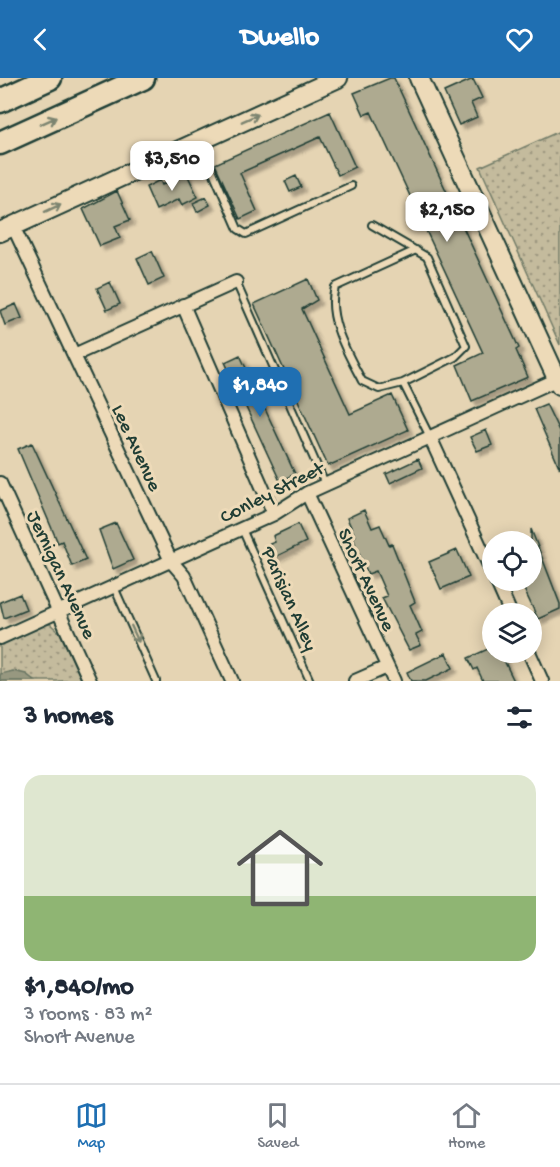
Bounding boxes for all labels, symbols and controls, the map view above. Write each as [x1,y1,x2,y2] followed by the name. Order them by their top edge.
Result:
[24,23,57,56] icon: back
[241,23,319,55] text: Dwello
[503,23,536,56] icon: heart
[240,112,258,123] one-way arrow
[38,115,56,127] one-way arrow
[123,141,221,192] pin: $3,510
[144,149,200,172] text: $3,510
[398,192,496,243] pin: $2,150
[419,200,475,223] text: $2,150
[44,201,62,213] one-way arrow
[211,367,309,418] pin: $1,840
[232,375,288,398] text: $1,840
[105,402,165,496] street label: Lee Avenue
[217,457,330,530] street label: Conley Street
[20,508,100,644] street label: Jernigan Avenue
[331,526,399,636] street label: Short Avenue
[482,531,542,663] map controls
[482,531,542,591] button: locate
[254,543,321,655] street label: Parisian Alley
[482,603,542,663] button: layers
[130,624,141,643] one-way arrow
[503,701,536,734] icon: filters
[24,702,113,733] text: 3 homes
[226,814,334,922] icon: home
[24,973,134,1004] text: $1,840/mo
[24,1004,152,1027] text: 3 rooms · 83 m²
[24,1027,135,1050] text: Short Avenue
[75,1099,108,1154] tab: Map
[257,1099,298,1154] tab: Saved
[448,1099,485,1154] tab: Home

